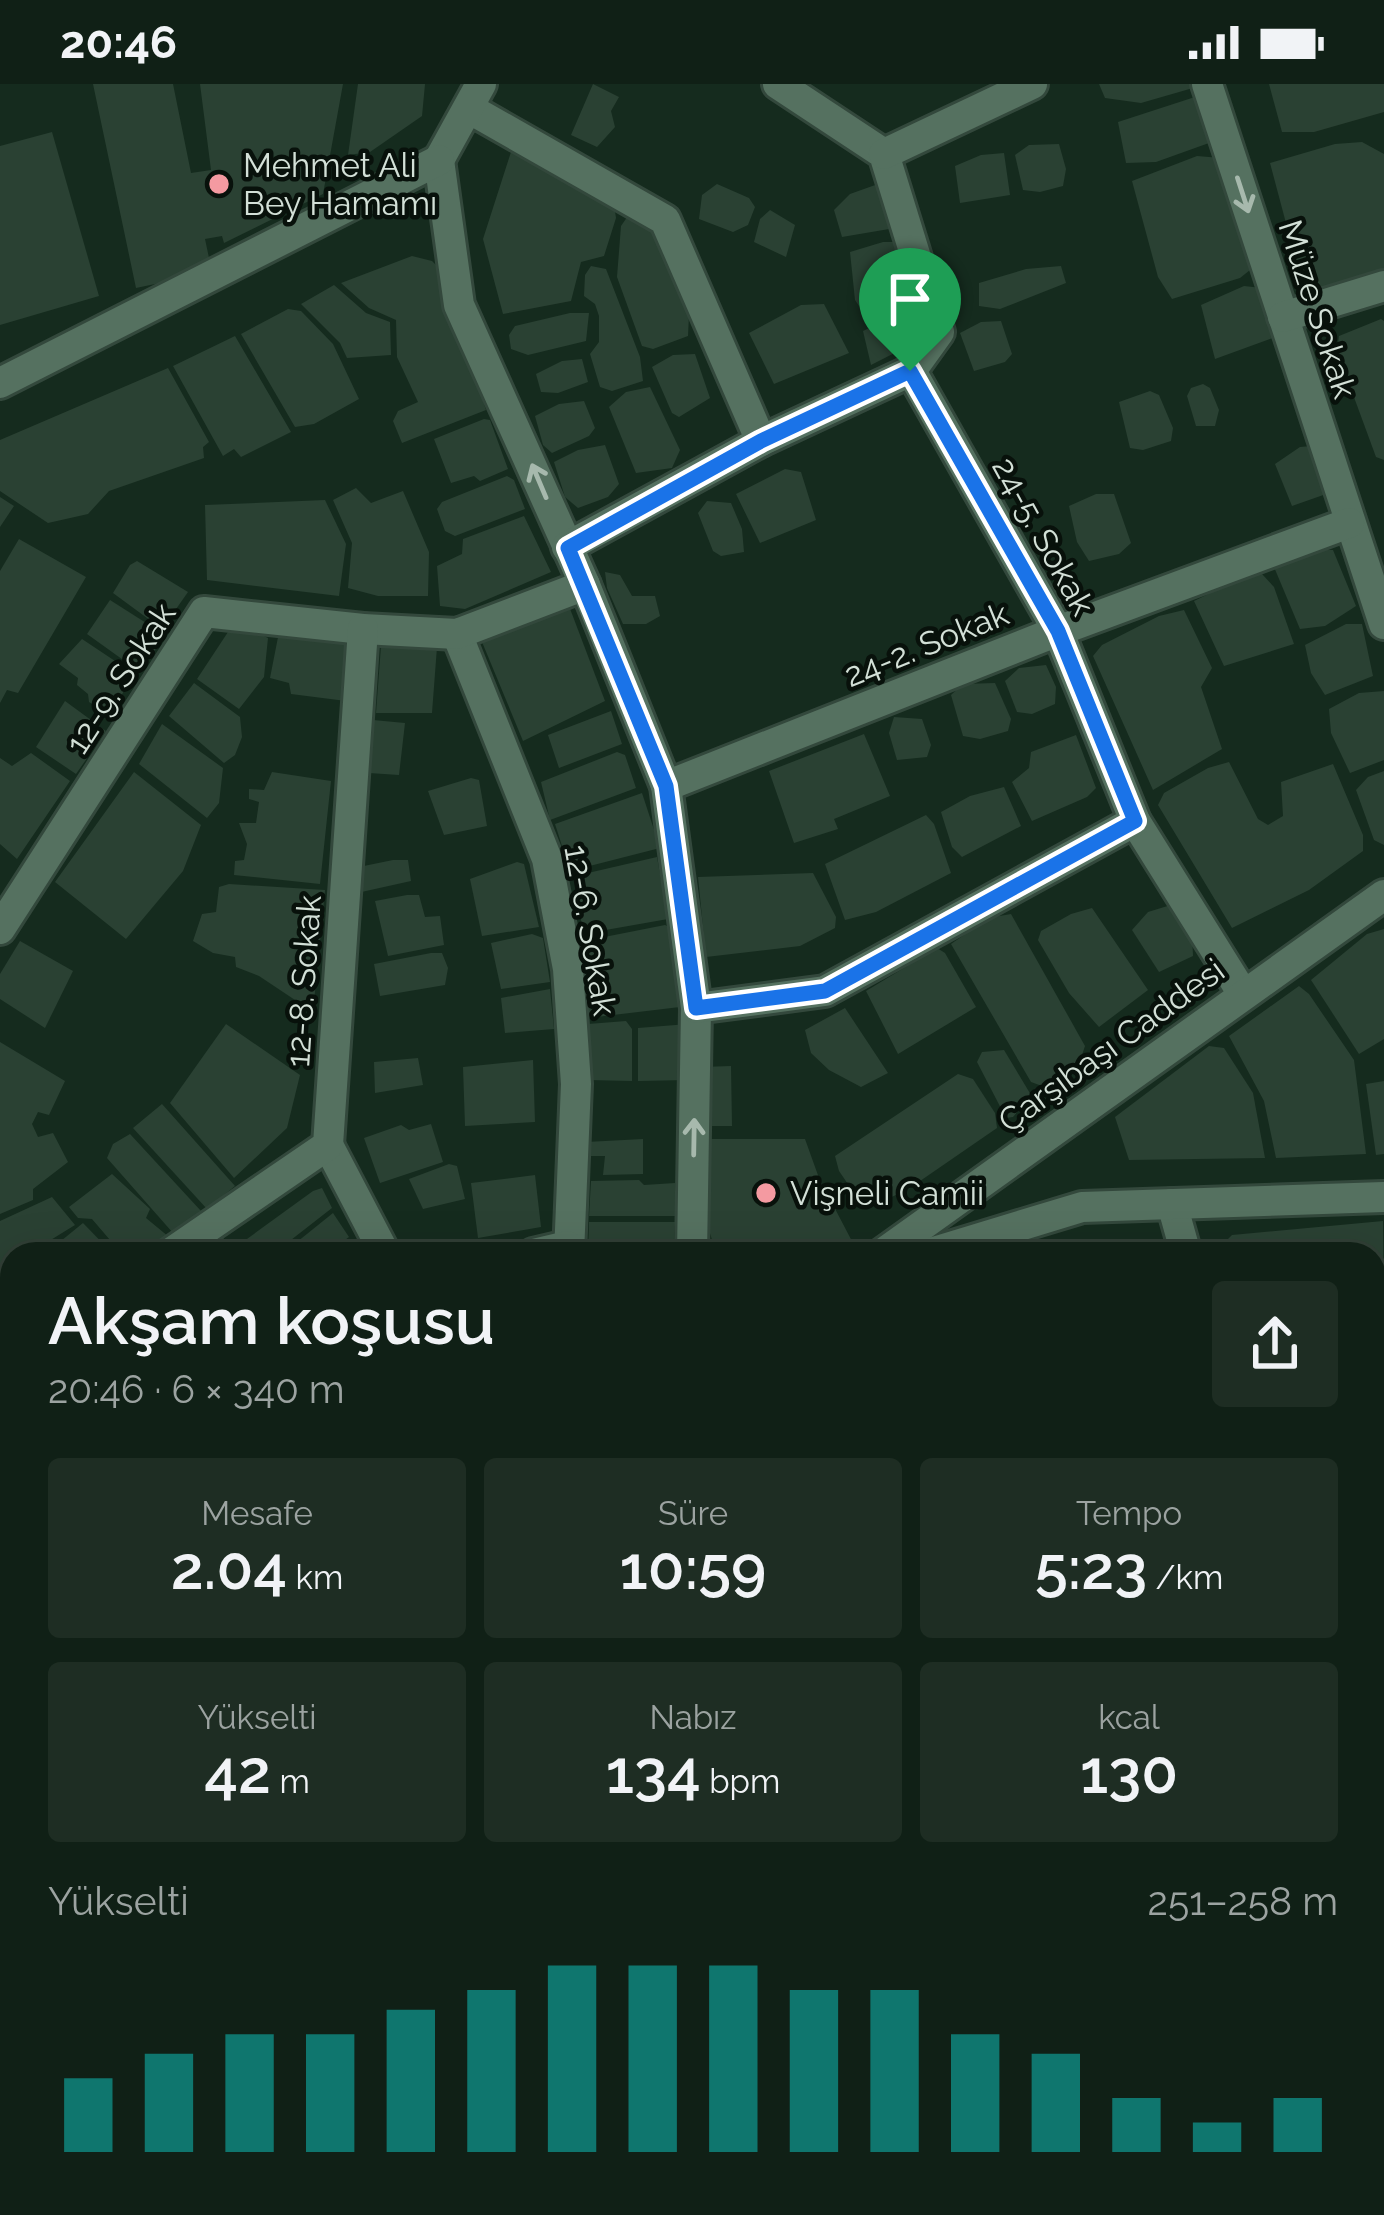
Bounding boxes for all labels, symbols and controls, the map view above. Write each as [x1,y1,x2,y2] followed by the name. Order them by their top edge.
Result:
[60,16,177,69] text: 20:46
[243,146,437,223] place label: Mehmet Ali Bey Hamamı
[206,171,232,197] marker: Mehmet Ali Bey Hamamı
[1233,175,1255,213] one-way arrow
[1270,215,1365,404] street label: Müze Sokak
[859,248,961,371] pin
[877,266,943,332] icon: arrive
[984,451,1103,622] street label: 24-5. Sokak
[526,463,548,499] one-way arrow
[839,594,1014,695] street label: 24-2. Sokak
[57,595,184,761] street label: 12-9. Sokak
[556,842,625,1019] street label: 12-6. Sokak
[278,893,329,1068] street label: 12-8. Sokak
[991,950,1232,1140] street label: Çarşıbaşı Caddesi
[683,1118,705,1157] one-way arrow
[790,1174,984,1213] place label: Vişneli Camii
[753,1180,779,1206] marker: Vişneli Camii
[1212,1281,1338,1407] button: share
[48,1282,495,1359] text: Akşam koşusu
[48,1366,345,1412] text: 20:46 · 6 × 340 m
[201,1494,313,1533] text: Mesafe
[658,1494,728,1533] text: Süre
[1076,1494,1182,1533] text: Tempo
[171,1533,287,1603] text: 2.04
[620,1533,766,1603] text: 10:59
[1035,1533,1147,1603] text: 5:23
[287,1558,343,1597] text: km
[1147,1558,1223,1597] text: /km
[197,1698,317,1737] text: Yükselti
[649,1698,737,1737] text: Nabız
[1098,1698,1160,1737] text: kcal
[204,1737,271,1807] text: 42
[606,1737,701,1807] text: 134
[1080,1737,1178,1807] text: 130
[271,1762,310,1801] text: m
[701,1762,780,1801] text: bpm
[48,1878,189,1924] text: Yükselti
[1148,1878,1338,1924] text: 251–258 m

